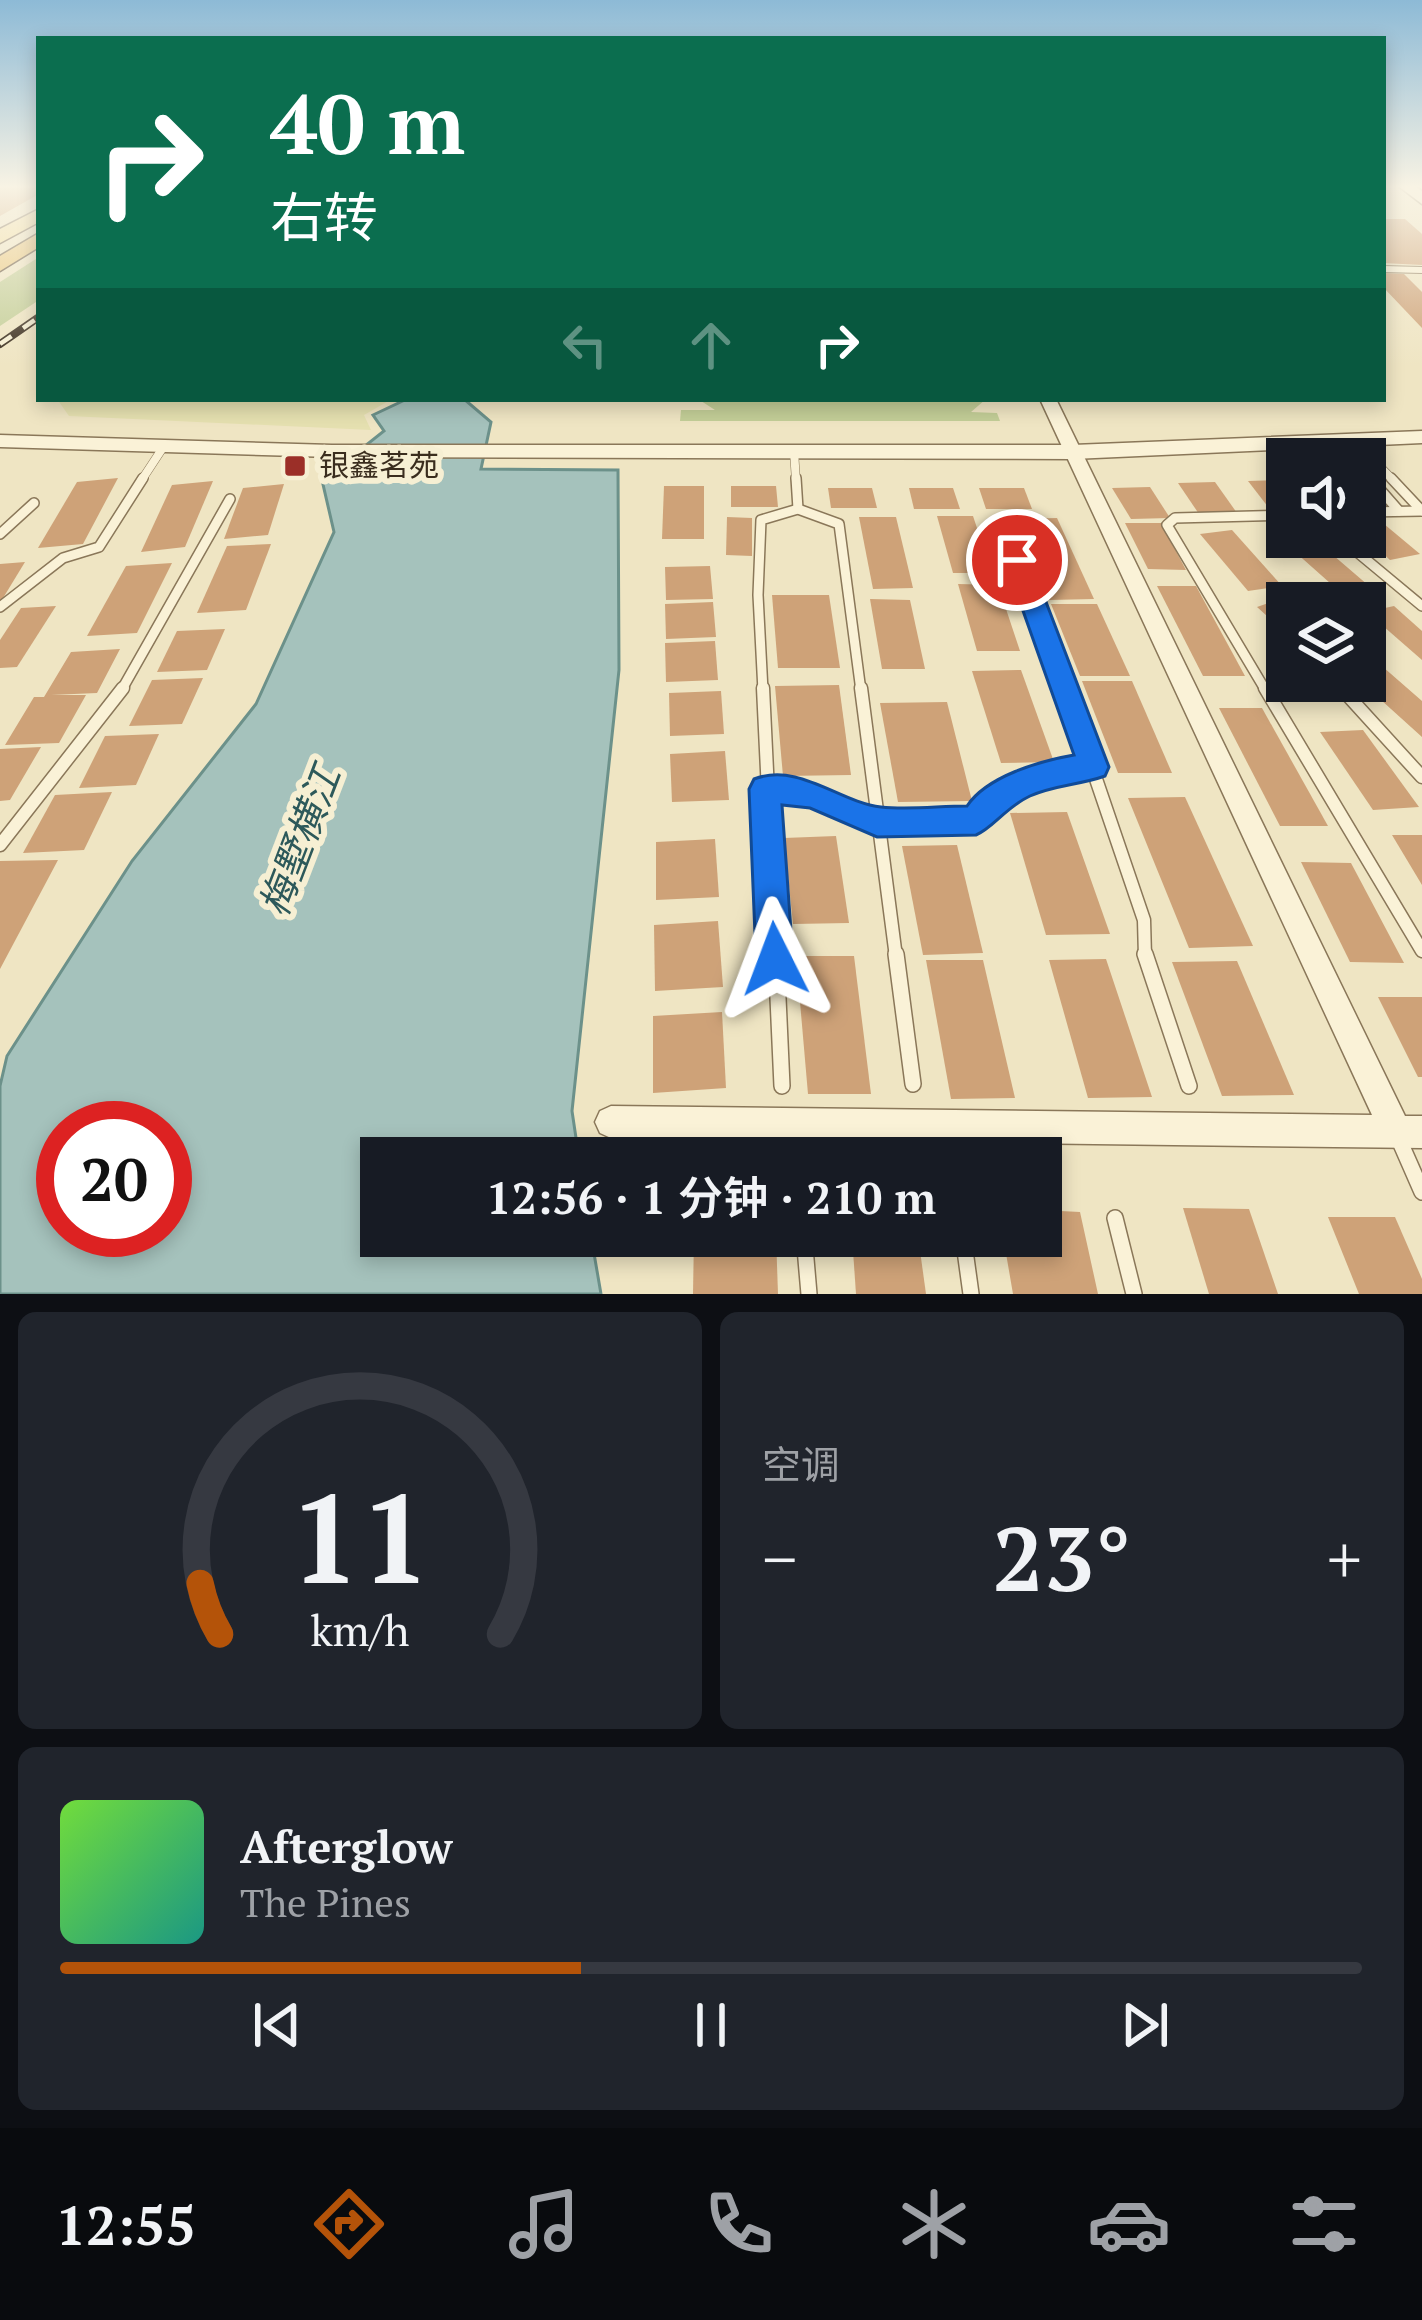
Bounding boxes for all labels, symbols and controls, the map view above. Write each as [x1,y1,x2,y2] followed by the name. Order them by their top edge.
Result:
[270,67,465,178] text: 40 m
[72,84,228,240] icon: right
[270,181,378,252] text: 右转
[552,312,618,378] icon: left
[678,312,744,378] icon: ahead
[804,312,870,378] icon: right
[1266,438,1386,702] map controls
[1266,438,1386,558] button: sound
[319,445,439,485] place label: 银鑫茗苑
[282,453,308,479] marker: 银鑫茗苑
[966,509,1068,611] pin
[984,527,1050,593] icon: arrive
[1266,582,1386,702] button: layers
[247,755,353,923] water label: 梅墅横江
[712,896,838,1022] position arrow
[36,1101,192,1257] speed limit sign: 20
[486,1167,936,1227] text: 12:56 · 1 分钟 · 210 m
[762,1438,840,1490] text: 空调
[289,1453,431,1619] text: 11
[993,1497,1131,1617] text: 23°
[762,1514,797,1602] text: −
[1327,1514,1362,1602] text: +
[310,1600,410,1657] text: km/h
[240,1816,453,1876] text: Afterglow
[240,1876,411,1928] text: The Pines
[244,1992,310,2058] icon: previous
[678,1992,744,2058] icon: pause
[1112,1992,1178,2058] icon: next
[307,2182,391,2266] icon: directions
[502,2182,586,2266] icon: music
[697,2182,781,2266] icon: phone
[892,2182,976,2266] icon: climate
[1087,2182,1171,2266] icon: car
[1282,2182,1366,2266] icon: filters
[56,2189,196,2260] text: 12:55

